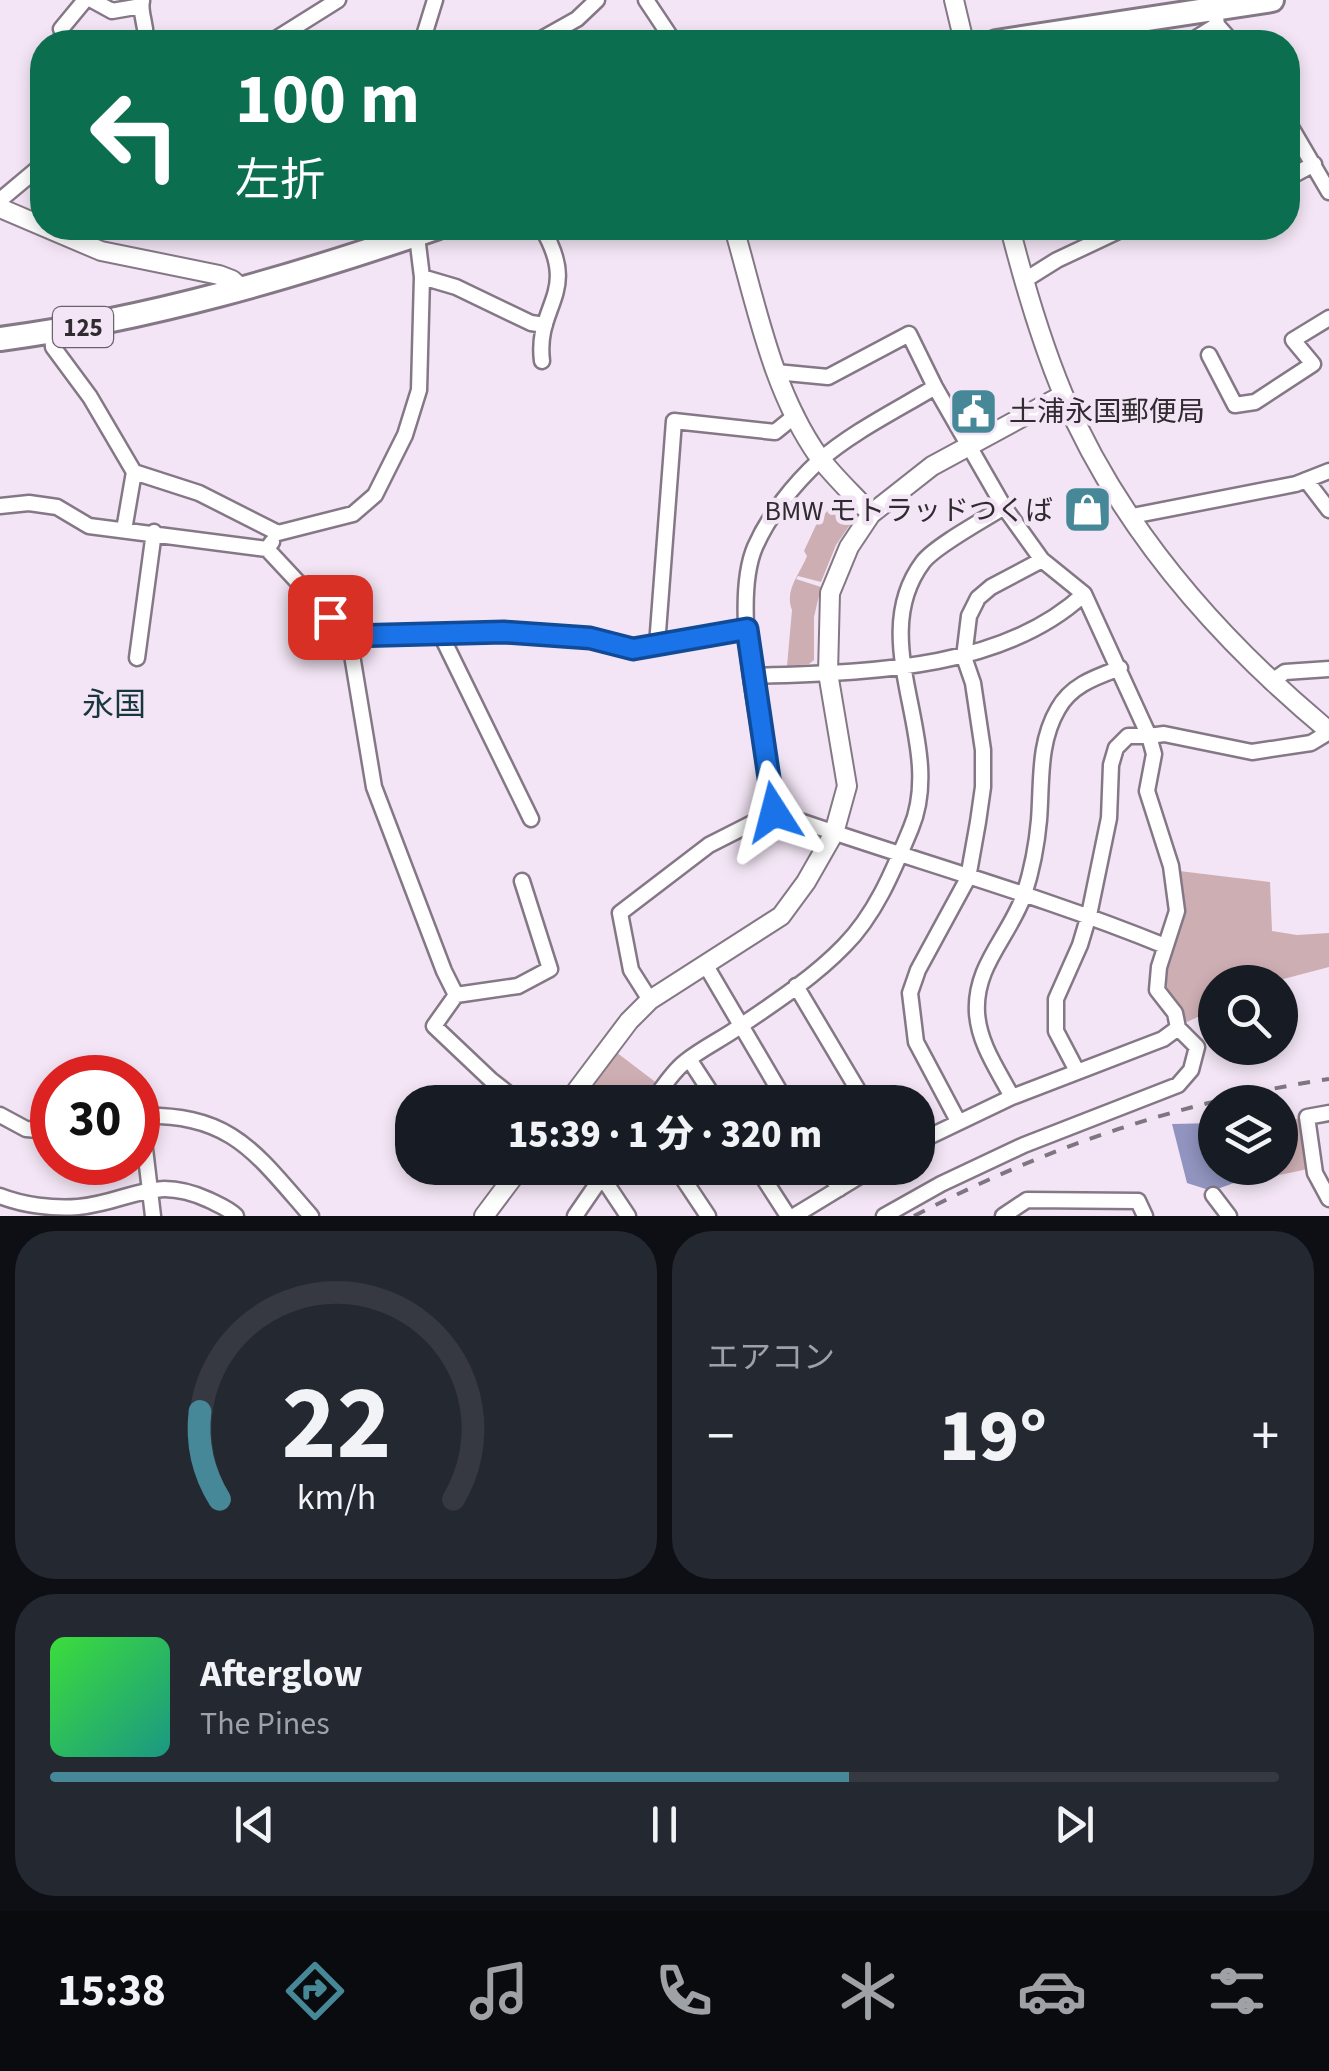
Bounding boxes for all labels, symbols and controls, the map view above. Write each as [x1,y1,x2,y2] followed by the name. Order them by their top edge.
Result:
[235,50,420,150] text: 100 m
[70,70,200,200] icon: left
[235,149,325,213] text: 左折
[53,307,113,347] road number: 125
[948,385,1000,437] public building icon: 土浦永国郵便局
[1009,392,1205,432] place label: 土浦永国郵便局
[1062,484,1114,536] shop icon: BMW モトラッドつくば
[765,491,1053,531] place label: BMW モトラッドつくば
[288,575,373,660] pin
[303,590,358,645] icon: arrive
[82,682,146,728] district label: 永国
[722,760,826,864] position arrow
[1198,965,1298,1185] map controls
[1198,965,1298,1065] button: search
[30,1055,160,1185] speed limit sign: 30
[1198,1085,1298,1185] button: layers
[508,1108,822,1162] text: 15:39 · 1 分 · 320 m
[707,1335,835,1381] text: エアコン
[281,1351,391,1499] text: 22
[939,1383,1047,1490] text: 19°
[707,1398,734,1476] text: −
[1252,1398,1279,1476] text: +
[296,1472,376,1523] text: km/h
[200,1647,363,1701] text: Afterglow
[200,1701,330,1747] text: The Pines
[227,1797,282,1852] icon: previous
[637,1797,692,1852] icon: pause
[1047,1797,1102,1852] icon: next
[280,1956,350,2026] icon: directions
[464,1956,534,2026] icon: music
[649,1956,719,2026] icon: phone
[833,1956,903,2026] icon: climate
[1017,1956,1087,2026] icon: car
[1202,1956,1272,2026] icon: filters
[57,1959,166,2023] text: 15:38

